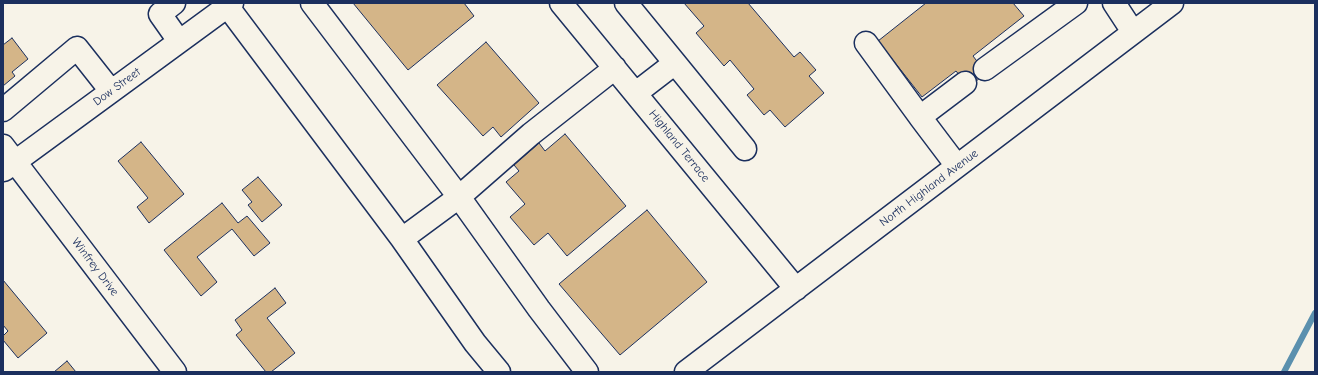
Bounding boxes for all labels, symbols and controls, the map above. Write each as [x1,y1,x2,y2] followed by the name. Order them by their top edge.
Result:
[91,65,143,109] street label: Dow Street
[646,107,712,185] street label: Highland Terrace
[877,146,981,230] street label: North Highland Avenue
[69,235,121,299] street label: Winfrey Drive

